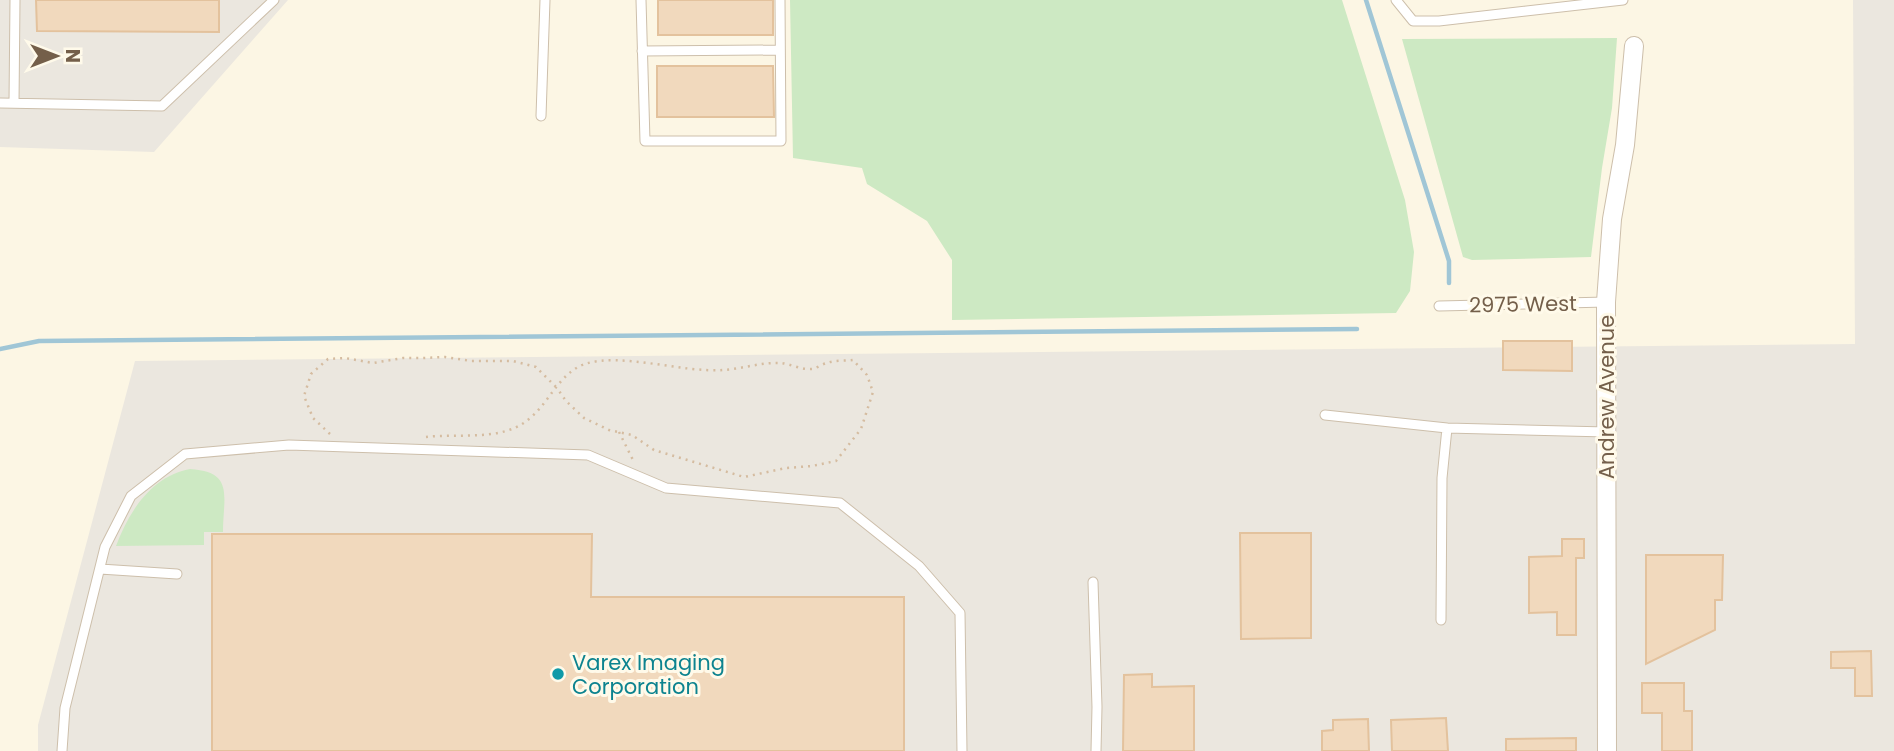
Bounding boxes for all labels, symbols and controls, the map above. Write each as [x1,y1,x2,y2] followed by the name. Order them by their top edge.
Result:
[21,21,91,91] north arrow
[59,49,86,63] text: N
[1469,289,1577,319] street label: 2975 West
[1592,315,1621,479] street label: Andrew Avenue
[572,648,725,701] place label: Varex Imaging Corporation
[550,666,566,682] marker: Varex Imaging Corporation

